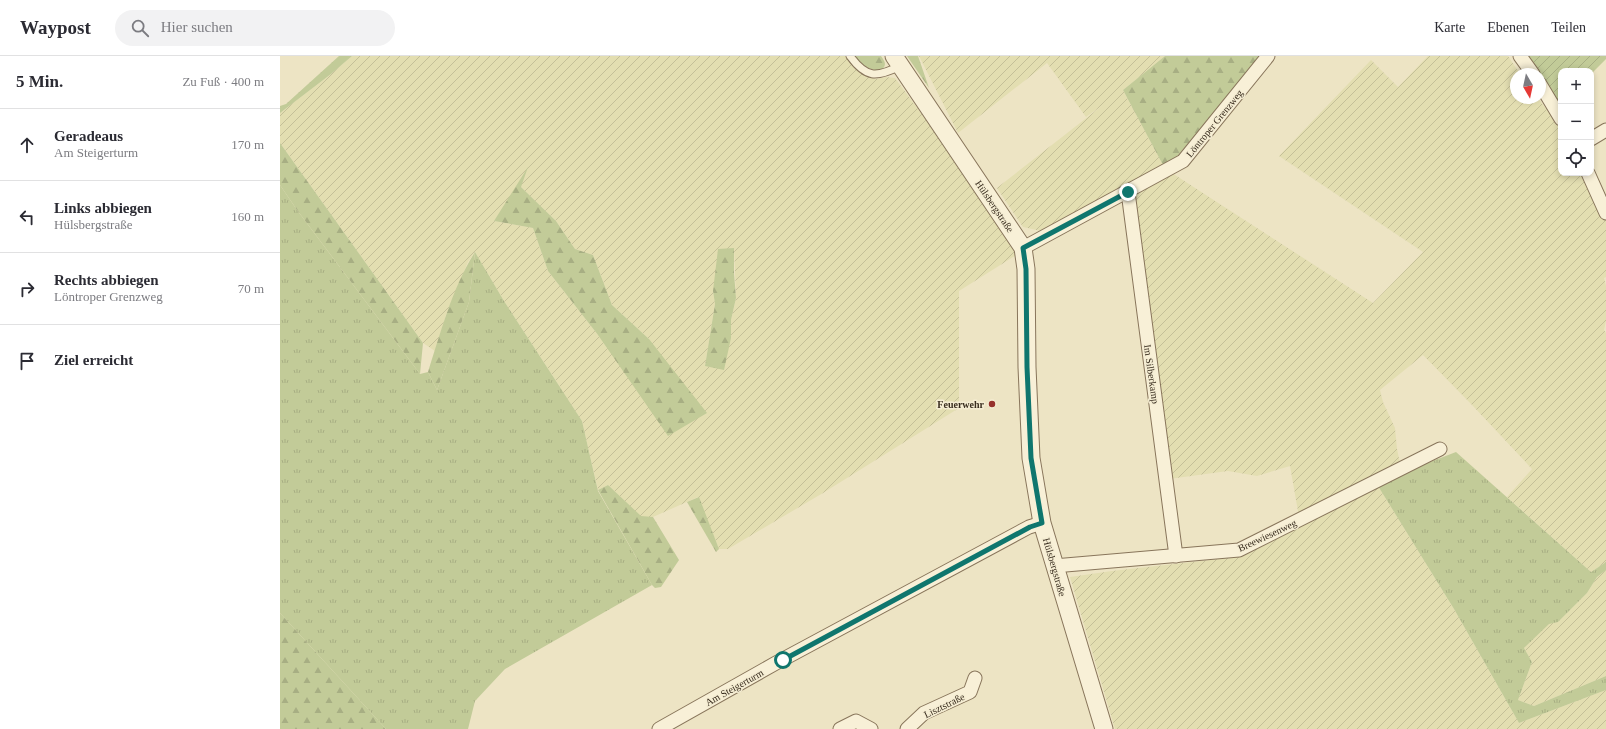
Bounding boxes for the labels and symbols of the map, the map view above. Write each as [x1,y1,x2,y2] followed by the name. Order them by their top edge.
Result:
[1510,68,1546,104] north arrow
[1184,87,1245,159] street label: Löntroper Grenzweg
[973,178,1016,235] street label: Hülsbergstraße
[1119,183,1137,201] route end
[1142,344,1161,404] street label: Im Silberkamp
[937,399,985,410] place label: Feuerwehr
[987,399,997,409] marker: Feuerwehr
[1236,517,1298,554] street label: Breewiesenweg
[1041,537,1068,598] street label: Hülsbergstraße
[774,651,792,669] route start
[703,667,765,708] street label: Am Steigerturm
[922,691,967,720] street label: Lisztstraße

